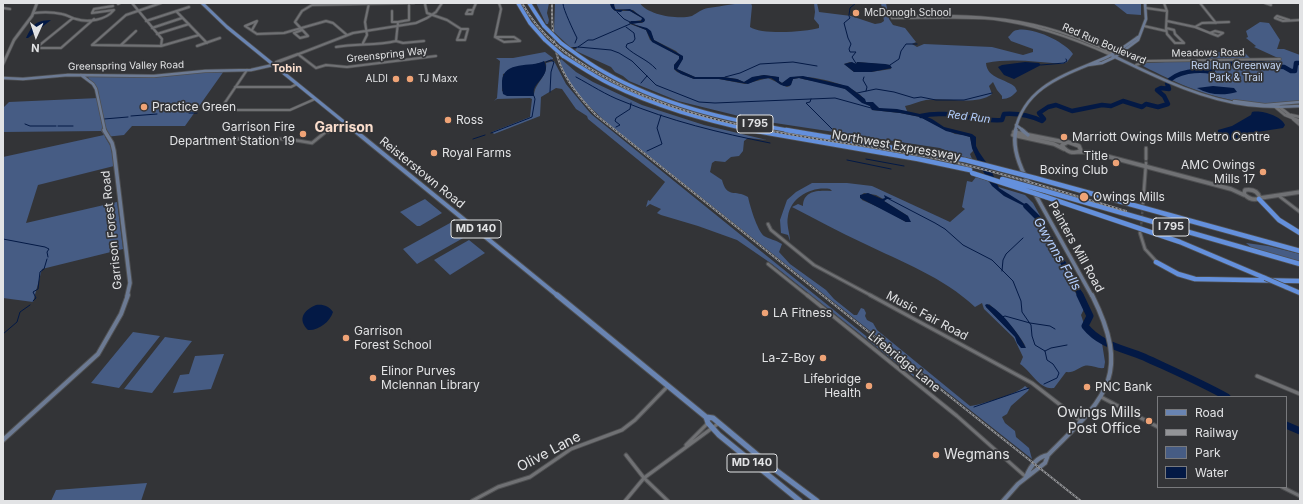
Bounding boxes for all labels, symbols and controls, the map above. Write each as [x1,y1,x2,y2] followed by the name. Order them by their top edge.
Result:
[864,7,951,19] place label: McDonogh School
[851,8,861,18] marker: McDonogh School
[16,16,56,56] north arrow
[1060,21,1148,67] street label: Red Run Boulevard
[31,41,40,55] text: N
[346,45,428,65] street label: Greenspring Way
[1171,46,1245,60] street label: Meadows Road
[68,59,184,73] street label: Greenspring Valley Road
[1191,60,1281,84] park label: Red Run Greenway Park & Trail
[272,62,302,76] district label: Tobin
[366,73,388,85] place label: ALDI
[418,73,458,85] place label: TJ Maxx
[391,74,401,84] marker: ALDI
[405,74,415,84] marker: TJ Maxx
[152,100,236,114] place label: Practice Green
[139,102,149,112] marker: Practice Green
[947,108,991,126] water label: Red Run
[456,113,483,127] place label: Ross
[443,115,453,125] marker: Ross
[737,115,773,133] road number: I 795
[169,120,295,148] place label: Garrison Fire Department Station 19
[314,120,374,136] district label: Garrison
[831,128,961,164] street label: Northwest Expressway
[298,129,308,139] marker: Garrison Fire Department Station 19
[1072,130,1270,144] place label: Marriott Owings Mills Metro Centre
[1059,132,1069,142] marker: Marriott Owings Mills Metro Centre
[376,134,468,212] street label: Reisterstown Road
[442,146,511,160] place label: Royal Farms
[429,148,439,158] marker: Royal Farms
[1040,149,1108,177] place label: Title Boxing Club
[1111,158,1121,168] marker: Title Boxing Club
[1181,158,1255,186] place label: AMC Owings Mills 17
[1258,167,1268,177] marker: AMC Owings Mills 17
[99,170,125,290] street label: Garrison Forest Road
[1093,190,1165,204] place label: Owings Mills
[1078,191,1090,203] marker: Owings Mills
[1045,199,1107,295] street label: Painters Mill Road
[1030,215,1084,293] water label: Gwynns Falls
[1153,218,1189,236] road number: I 795
[451,220,501,238] road number: MD 140
[884,288,970,344] street label: Music Fair Road
[773,306,832,320] place label: LA Fitness
[760,308,770,318] marker: LA Fitness
[354,324,432,352] place label: Garrison Forest School
[865,329,943,395] street label: Lifebridge Lane
[341,333,351,343] marker: Garrison Forest School
[762,351,815,365] place label: La-Z-Boy
[818,353,828,363] marker: La-Z-Boy
[381,364,480,392] place label: Elinor Purves Mclennan Library
[804,372,861,400] place label: Lifebridge Health
[368,373,378,383] marker: Elinor Purves Mclennan Library
[1095,380,1152,394] place label: PNC Bank
[864,381,874,391] marker: Lifebridge Health
[1082,382,1092,392] marker: PNC Bank
[1157,396,1287,488] legend
[1057,405,1141,438] place label: Owings Mills Post Office
[1195,405,1224,420] text: Road
[1144,416,1154,426] marker: Owings Mills Post Office
[1195,425,1238,440] text: Railway
[514,428,584,476] street label: Olive Lane
[1195,445,1221,460] text: Park
[944,447,1010,463] place label: Wegmans
[931,450,941,460] marker: Wegmans
[727,454,777,472] road number: MD 140
[1195,465,1228,480] text: Water

